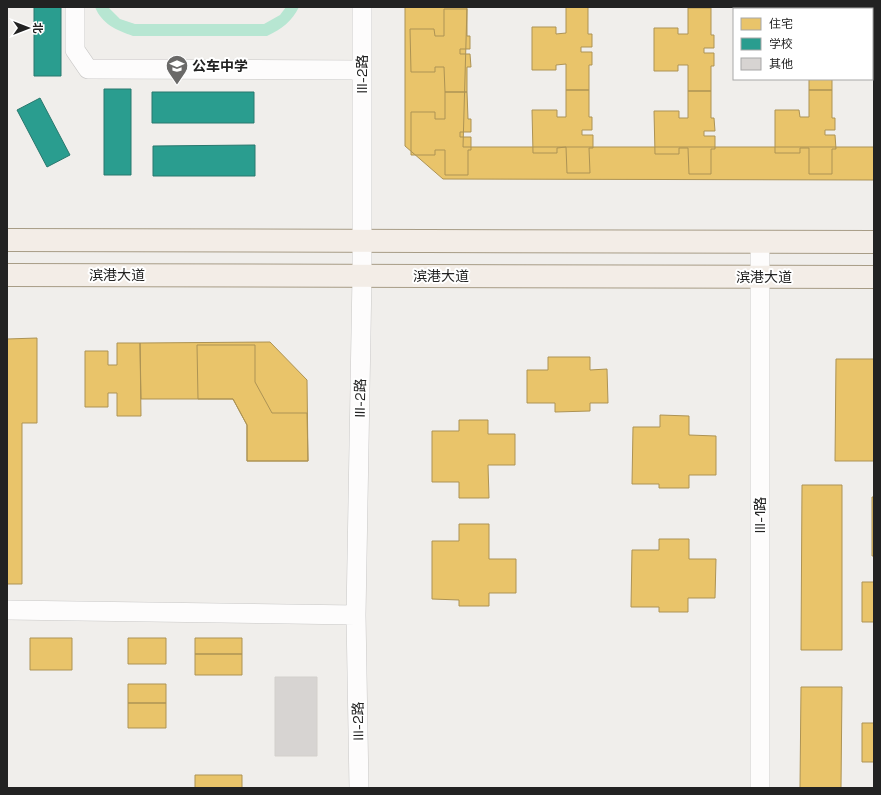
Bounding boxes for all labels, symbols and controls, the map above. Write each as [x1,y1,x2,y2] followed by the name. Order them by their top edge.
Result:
[8,8,48,48] north arrow
[733,8,873,80] legend
[769,16,793,32] text: 住宅
[31,23,45,34] text: 北
[769,36,793,52] text: 学校
[164,53,190,86] school or university icon: 公车中学
[353,54,371,94] street label: III-2路
[769,56,793,72] text: 其他
[192,57,248,75] place label: 公车中学
[89,266,145,284] street label: 滨港大道
[413,267,469,285] street label: 滨港大道
[736,268,792,286] street label: 滨港大道
[351,378,369,418] street label: III-2路
[751,497,769,533] street label: III-1路
[349,701,367,741] street label: III-2路

